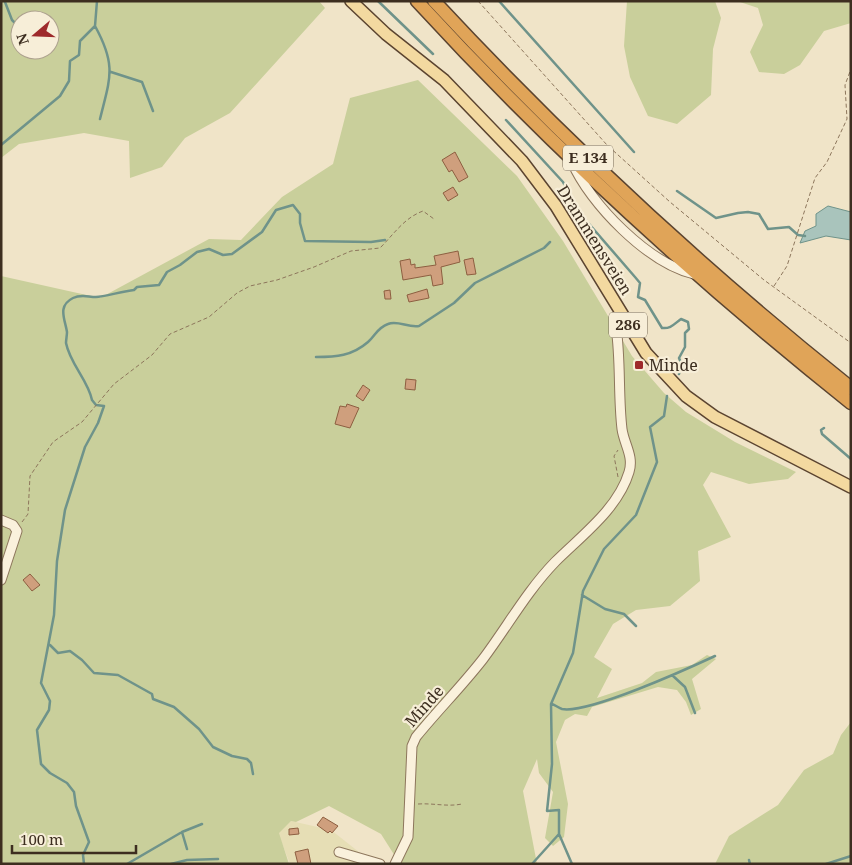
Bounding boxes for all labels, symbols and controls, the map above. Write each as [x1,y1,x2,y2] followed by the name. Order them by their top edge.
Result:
[10,10,60,60] north arrow
[11,31,33,48] text: N
[563,146,613,170] road number: E 134
[552,181,638,299] street label: Drammensveien
[609,312,647,338] road number: 286
[649,354,698,376] place label: Minde
[633,359,645,371] marker: Minde
[400,680,448,732] street label: Minde
[12,822,136,854] scale bar
[20,829,63,849] text: 100 m

